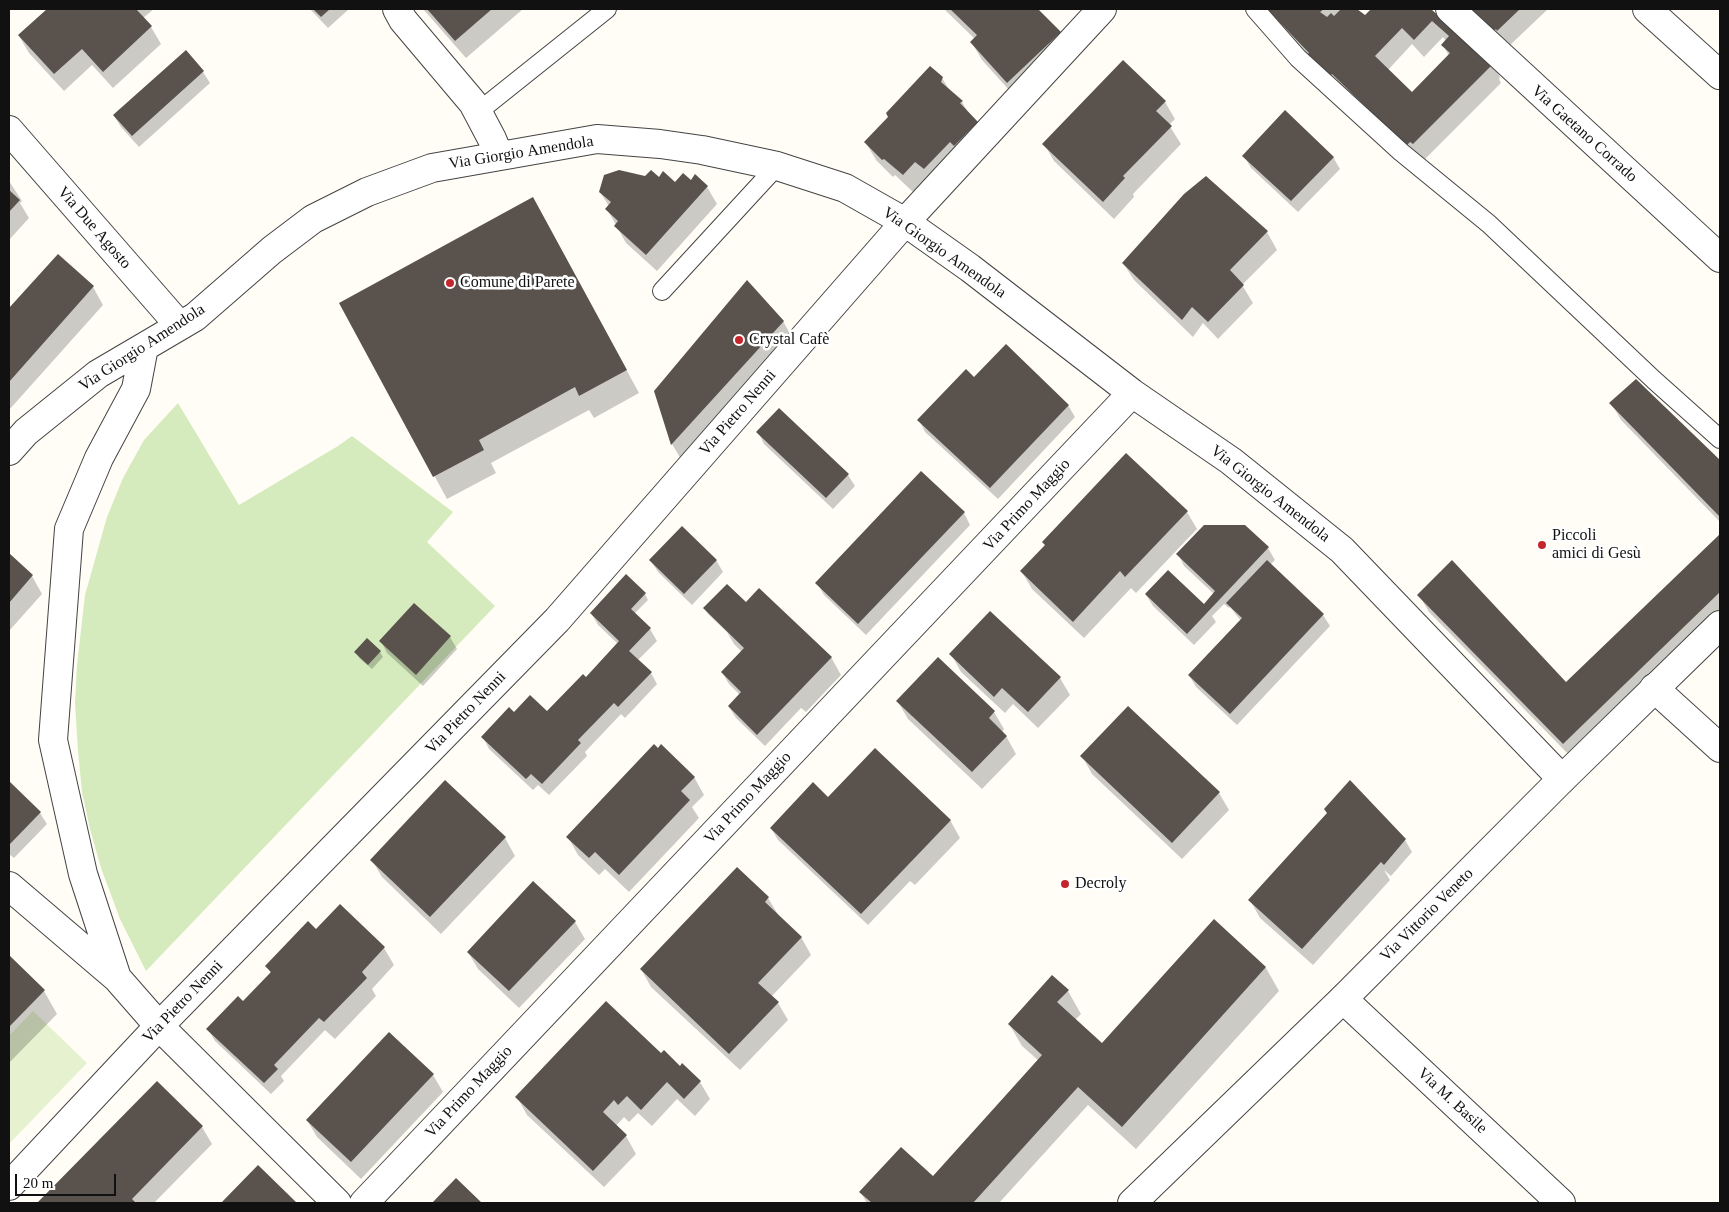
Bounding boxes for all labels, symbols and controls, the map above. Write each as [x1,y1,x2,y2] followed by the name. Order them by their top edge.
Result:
[1527,81,1641,187] street label: Via Gaetano Corrado
[447,132,595,174] street label: Via Giorgio Amendola
[53,183,135,273] street label: Via Due Agosto
[879,203,1009,303] street label: Via Giorgio Amendola
[460,273,575,293] place label: Comune di Parete
[444,277,456,289] marker: Comune di Parete
[75,300,209,396] street label: Via Giorgio Amendola
[749,330,829,350] place label: Crystal Cafè
[733,334,745,346] marker: Crystal Cafè
[696,366,780,460] street label: Via Pietro Nenni
[1206,441,1334,547] street label: Via Giorgio Amendola
[979,455,1075,555] street label: Via Primo Maggio
[1552,526,1641,564] place label: Piccoli amici di Gesù
[1536,539,1548,551] marker: Piccoli amici di Gesù
[422,668,510,758] street label: Via Pietro Nenni
[700,748,796,848] street label: Via Primo Maggio
[1376,864,1478,966] street label: Via Vittorio Veneto
[1075,874,1127,894] place label: Decroly
[1059,878,1071,890] marker: Decroly
[139,957,227,1047] street label: Via Pietro Nenni
[421,1042,517,1142] street label: Via Primo Maggio
[1413,1064,1491,1138] street label: Via M. Basile
[18,1164,119,1196] scale bar
[23,1175,53,1191] text: 20 m

